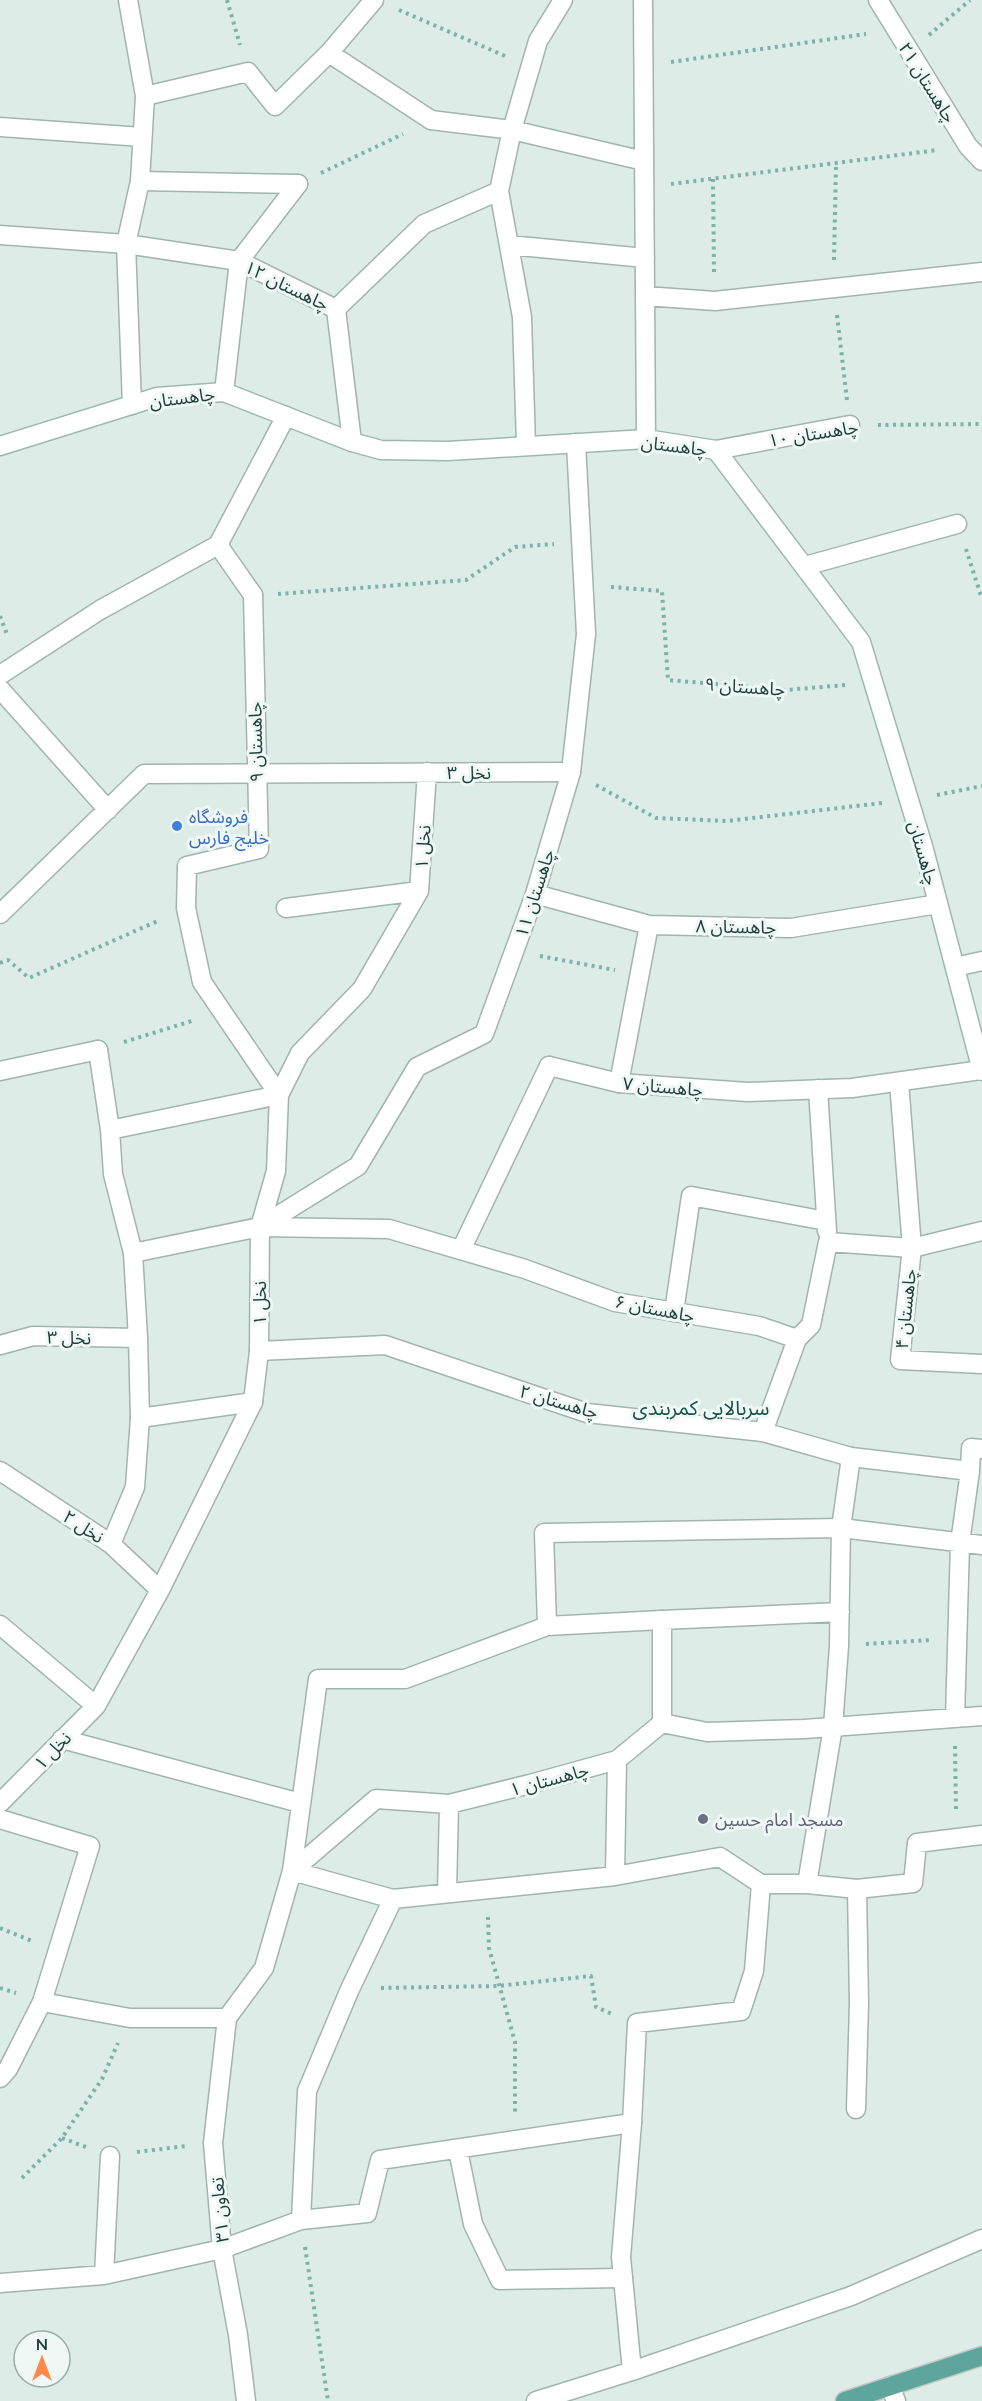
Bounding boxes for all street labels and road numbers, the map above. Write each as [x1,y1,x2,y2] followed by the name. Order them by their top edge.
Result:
[894,38,961,127] street label: چاهستان ۲۱
[241,255,333,316] street label: چاهستان ۱۲
[148,382,216,413] street label: چاهستان
[766,415,860,452] street label: چاهستان ۱۰
[640,430,708,461] street label: چاهستان
[704,672,786,701] street label: چاهستان ۹
[243,701,268,783] street label: چاهستان ۹
[447,761,491,784] street label: نخل ۳
[903,818,944,888] street label: چاهستان
[409,824,436,870] street label: نخل ۱
[509,846,560,940] street label: چاهستان ۱۱
[695,914,777,939] street label: چاهستان ۸
[622,1072,704,1102] street label: چاهستان ۷
[890,1268,921,1350] street label: چاهستان ۴
[248,1281,271,1325] street label: نخل ۱
[613,1290,697,1328] street label: چاهستان ۶
[47,1326,91,1349] street label: نخل ۳
[517,1379,601,1424] street label: چاهستان ۲
[59,1505,109,1548] street label: نخل ۲
[29,1726,76,1774] street label: نخل ۱
[507,1758,591,1801] street label: چاهستان ۱
[205,2176,234,2244] street label: تعاون ۳۱

